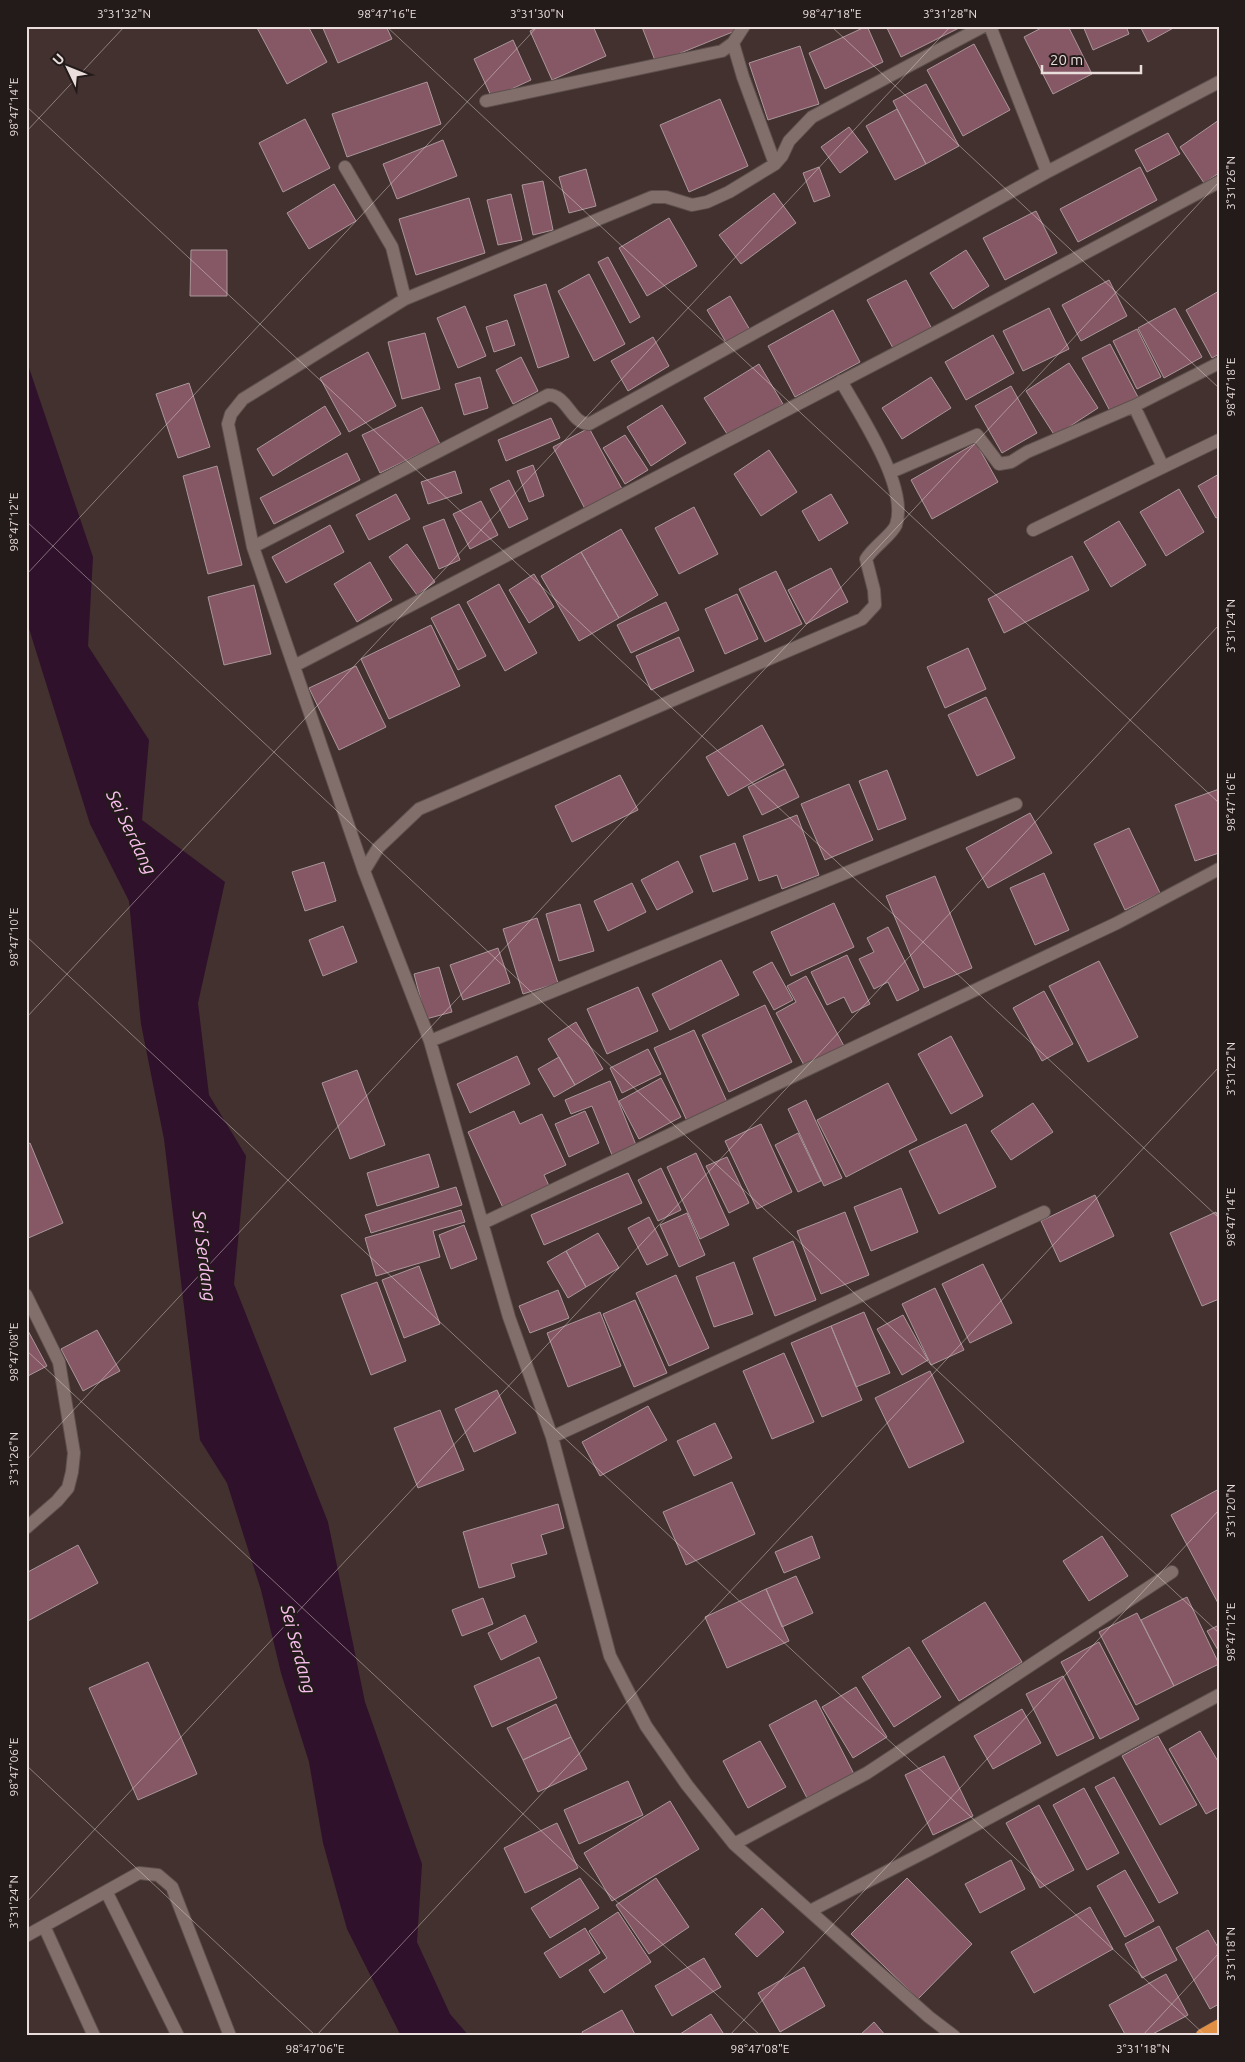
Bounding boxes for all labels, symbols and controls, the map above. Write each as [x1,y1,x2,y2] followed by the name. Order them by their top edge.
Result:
[97,7,151,20] text: 3°31'32"N
[358,7,417,20] text: 98°47'16"E
[510,7,564,20] text: 3°31'30"N
[803,7,862,20] text: 98°47'18"E
[923,7,977,20] text: 3°31'28"N
[42,42,92,92] north arrow
[1042,42,1141,74] scale bar
[49,50,68,68] text: U
[1050,51,1083,68] text: 20 m
[7,77,20,136] text: 98°47'14"E
[1224,156,1237,210] text: 3°31'26"N
[1224,357,1237,416] text: 98°47'18"E
[7,492,20,551] text: 98°47'12"E
[1224,599,1237,653] text: 3°31'24"N
[1224,772,1237,831] text: 98°47'16"E
[103,786,161,878] water label: Sei Serdang
[7,907,20,966] text: 98°47'10"E
[1224,1042,1237,1096] text: 3°31'22"N
[1224,1187,1237,1246] text: 98°47'14"E
[189,1208,221,1303] water label: Sei Serdang
[7,1322,20,1381] text: 98°47'08"E
[7,1432,20,1486] text: 3°31'26"N
[1224,1484,1237,1538] text: 3°31'20"N
[277,1601,321,1696] water label: Sei Serdang
[1224,1602,1237,1661] text: 98°47'12"E
[7,1737,20,1796] text: 98°47'06"E
[7,1875,20,1929] text: 3°31'24"N
[1224,1927,1237,1981] text: 3°31'18"N
[286,2042,345,2055] text: 98°47'06"E
[731,2042,790,2055] text: 98°47'08"E
[1116,2042,1170,2055] text: 3°31'18"N

